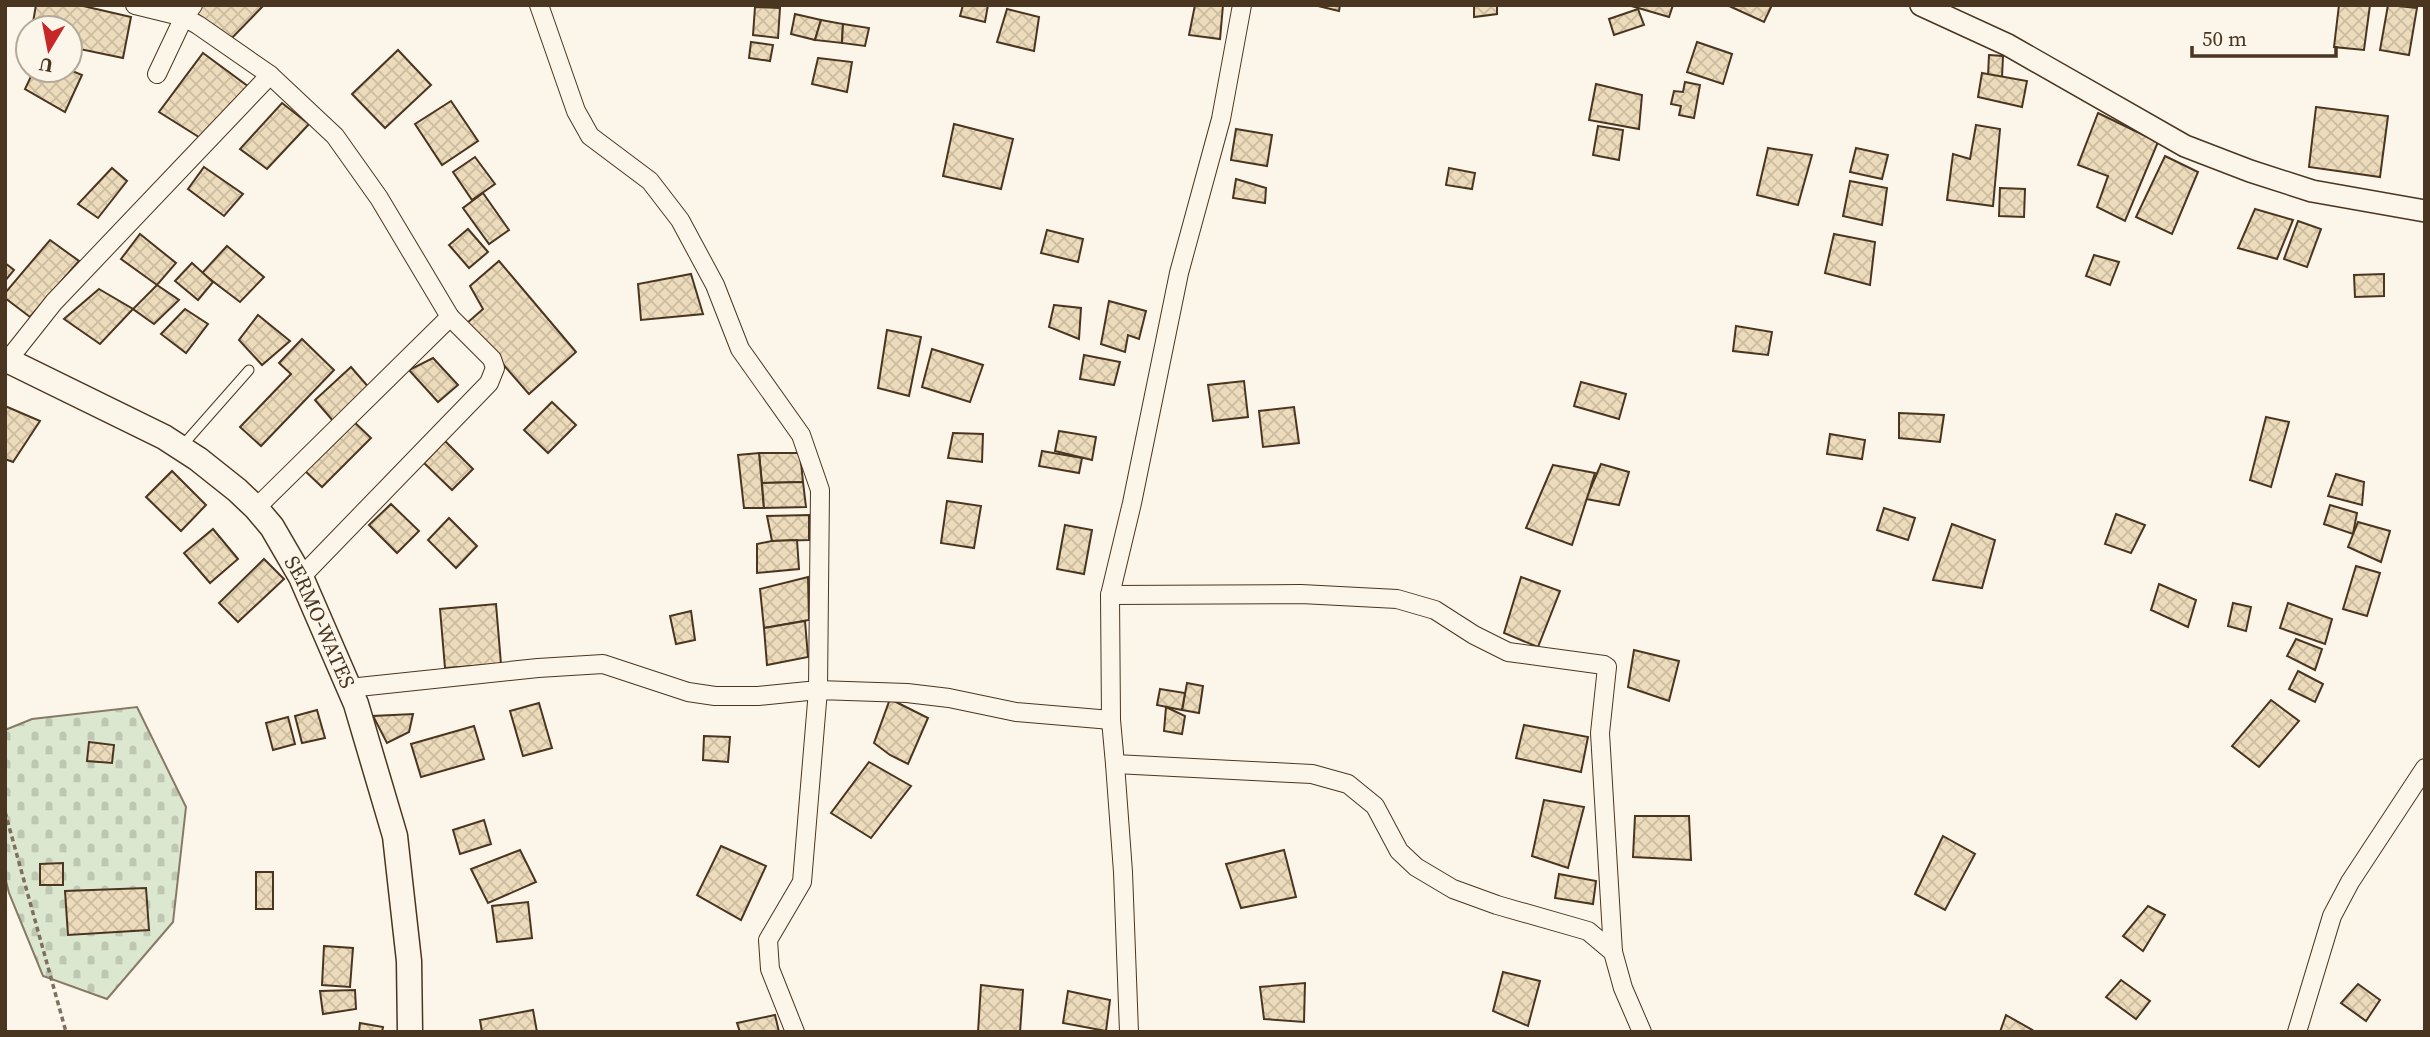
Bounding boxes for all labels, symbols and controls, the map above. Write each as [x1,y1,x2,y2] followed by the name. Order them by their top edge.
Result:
[14,14,84,84] north arrow
[2192,14,2336,58] scale bar
[2202,24,2247,53] text: 50 m
[37,52,55,80] text: U
[278,550,362,693] street label: SERMO-WATES

